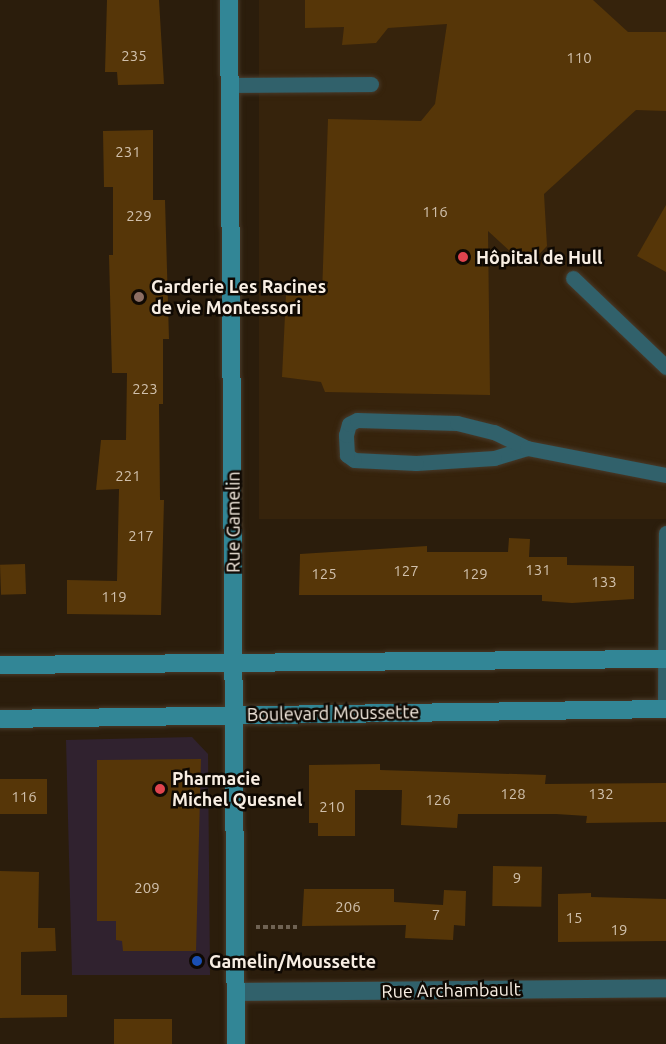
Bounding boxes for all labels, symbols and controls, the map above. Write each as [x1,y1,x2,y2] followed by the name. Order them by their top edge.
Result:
[121,47,147,65] house number: 235
[566,49,592,67] house number: 110
[115,143,141,161] house number: 231
[422,203,448,221] house number: 116
[126,207,152,225] house number: 229
[476,246,603,268] place label: Hôpital de Hull
[454,248,472,266] marker: Hôpital de Hull
[151,276,326,318] place label: Garderie Les Racines de vie Montessori
[132,290,146,304] marker: Garderie Les Racines de vie Montessori
[132,380,158,398] house number: 223
[115,467,141,485] house number: 221
[222,471,244,573] street label: Rue Gamelin
[128,527,154,545] house number: 217
[525,561,551,579] house number: 131
[393,562,419,580] house number: 127
[311,565,337,583] house number: 125
[462,565,488,583] house number: 129
[591,573,617,591] house number: 133
[101,588,127,606] house number: 119
[247,701,419,725] street label: Boulevard Moussette
[172,768,302,810] place label: Pharmacie Michel Quesnel
[153,782,167,796] marker: Pharmacie Michel Quesnel
[500,785,526,803] house number: 128
[588,785,614,803] house number: 132
[11,788,37,806] house number: 116
[425,791,451,809] house number: 126
[319,798,345,816] house number: 210
[513,869,521,887] house number: 9
[134,879,160,897] house number: 209
[335,898,361,916] house number: 206
[432,906,440,924] house number: 7
[566,909,582,927] house number: 15
[611,921,627,939] house number: 19
[209,950,376,972] place label: Gamelin/Moussette
[190,954,204,968] marker: Gamelin/Moussette
[381,978,521,1002] street label: Rue Archambault

